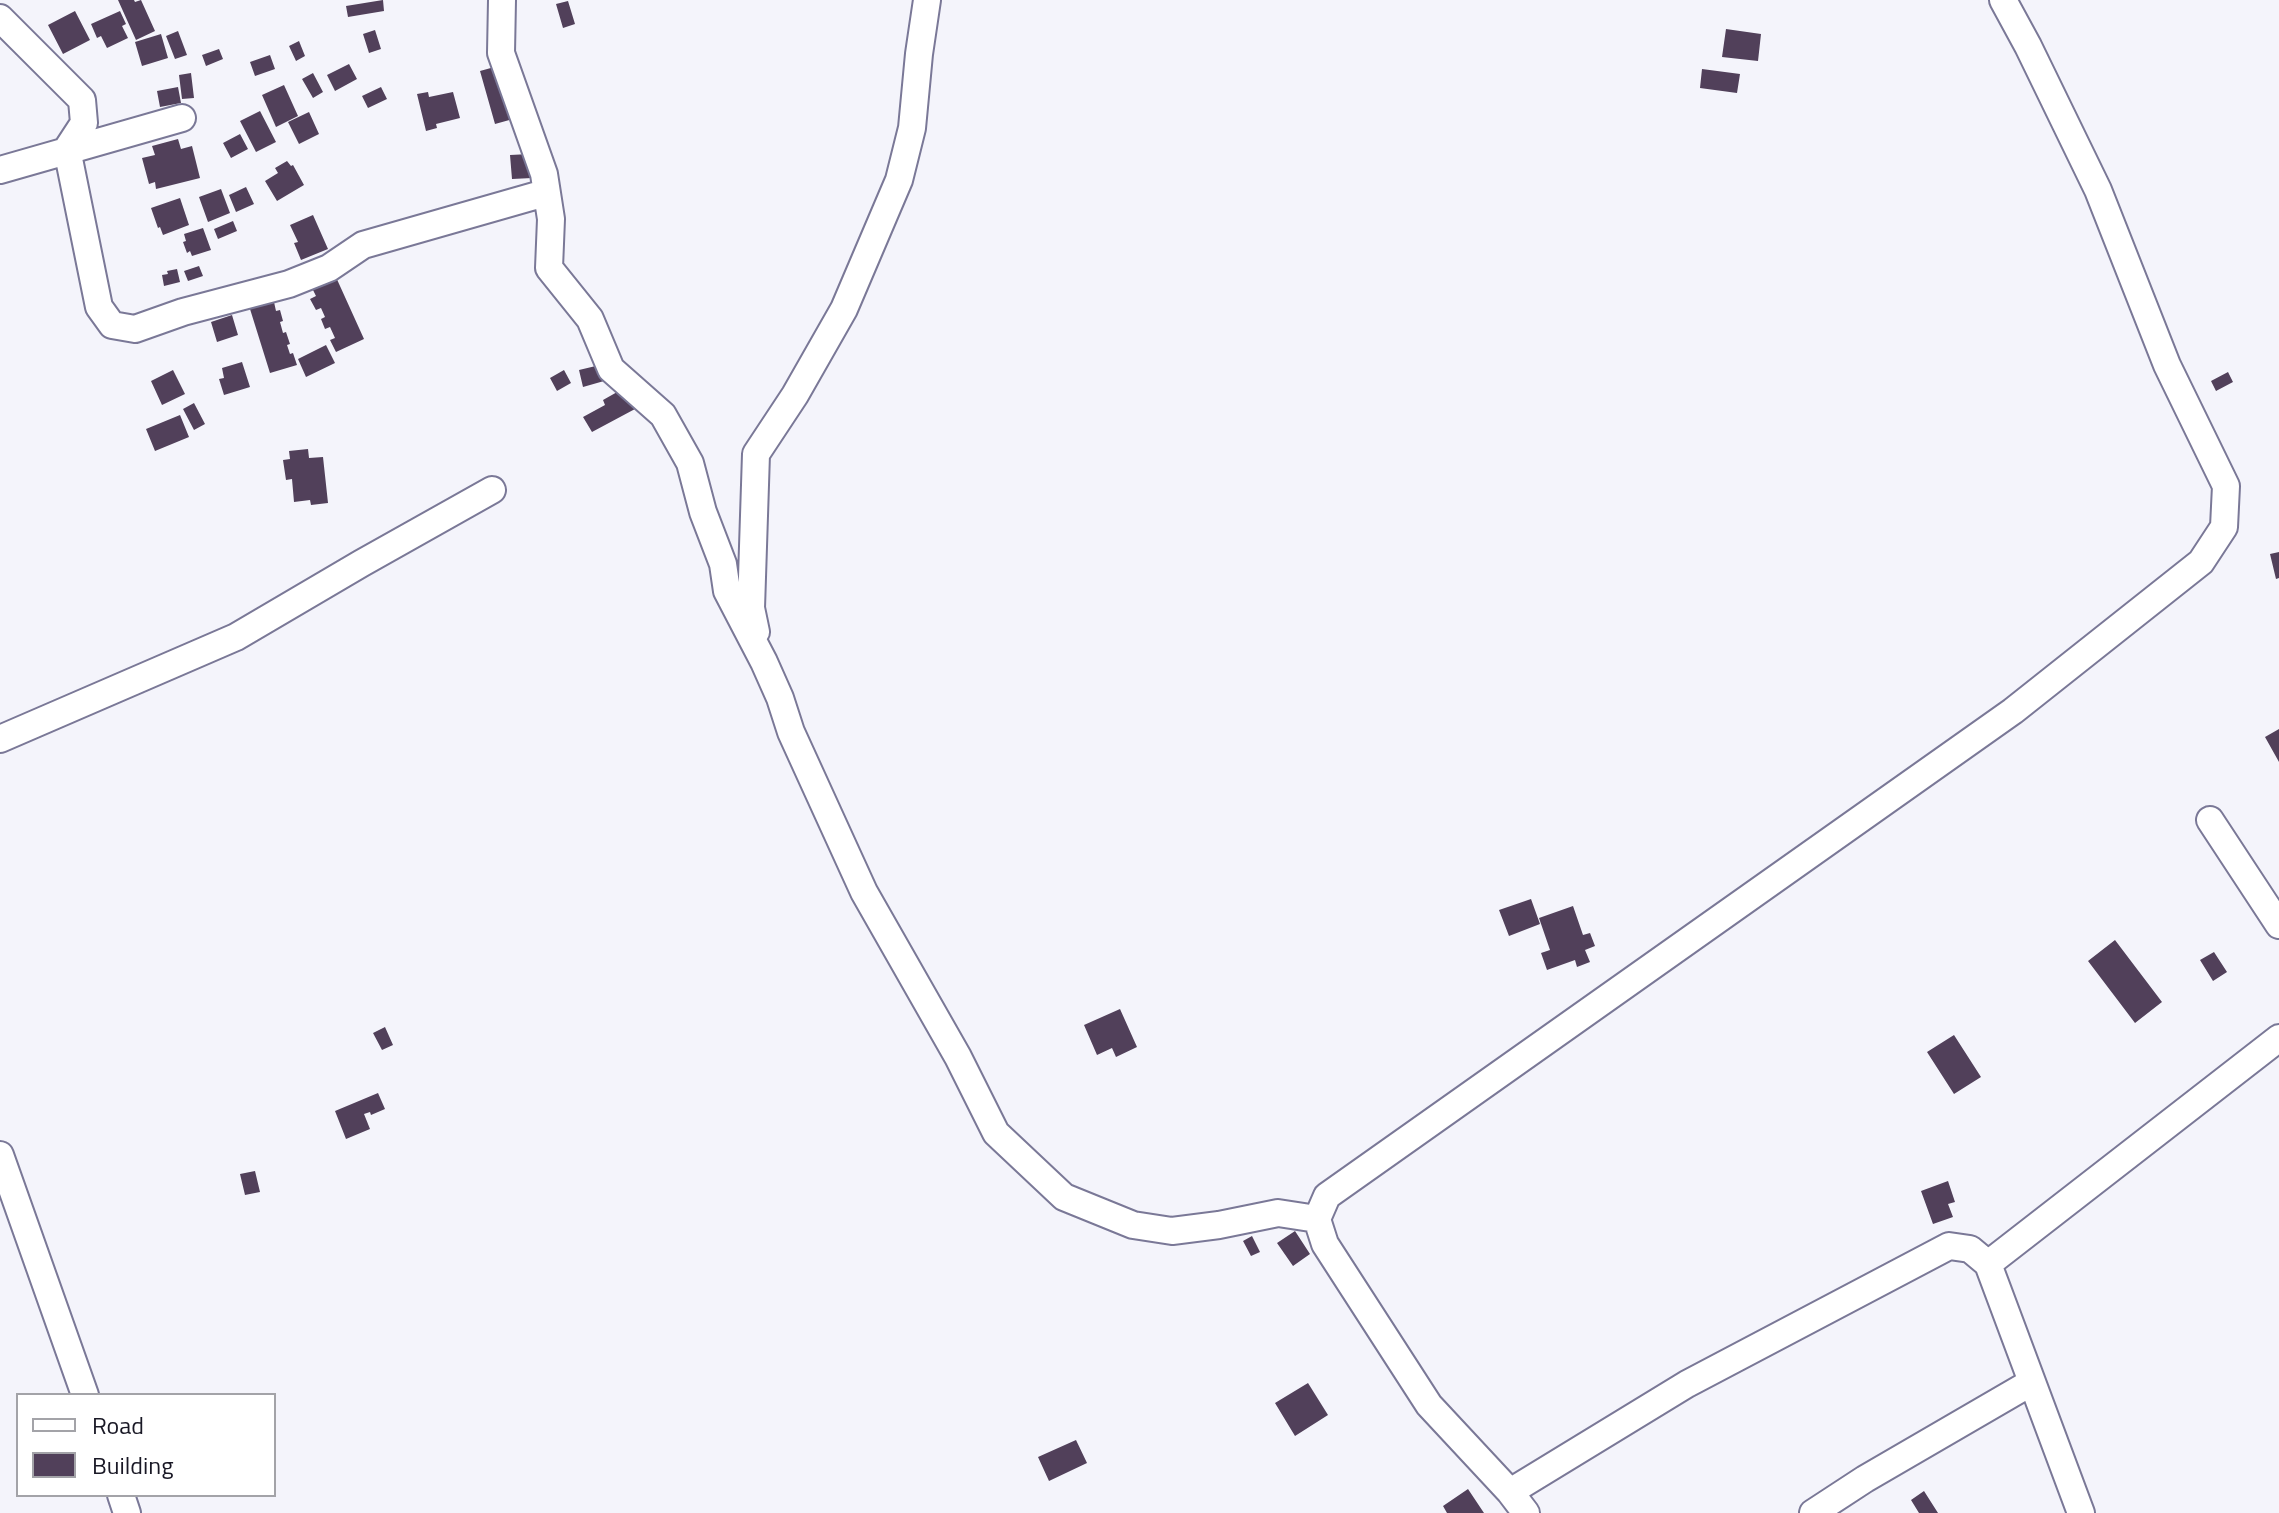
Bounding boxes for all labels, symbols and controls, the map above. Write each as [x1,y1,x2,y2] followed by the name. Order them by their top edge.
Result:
[16,1393,276,1497] legend
[92,1407,144,1443] text: Road
[92,1447,174,1483] text: Building

